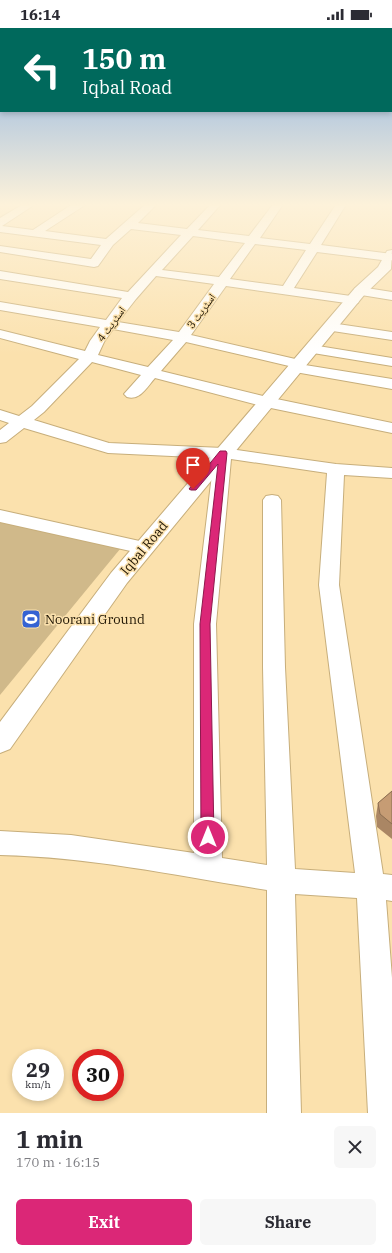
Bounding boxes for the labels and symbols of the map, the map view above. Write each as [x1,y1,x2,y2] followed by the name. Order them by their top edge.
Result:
[184,291,218,331] street label: اسٹریٹ 3
[94,304,128,344] street label: اسٹریٹ 4
[176,448,210,489] pin
[117,517,172,578] street label: Iqbal Road
[20,608,42,630] sports icon: Noorani Ground
[45,611,145,628] place label: Noorani Ground
[187,816,229,858] position arrow
[72,1049,124,1101] speed limit sign: 30

